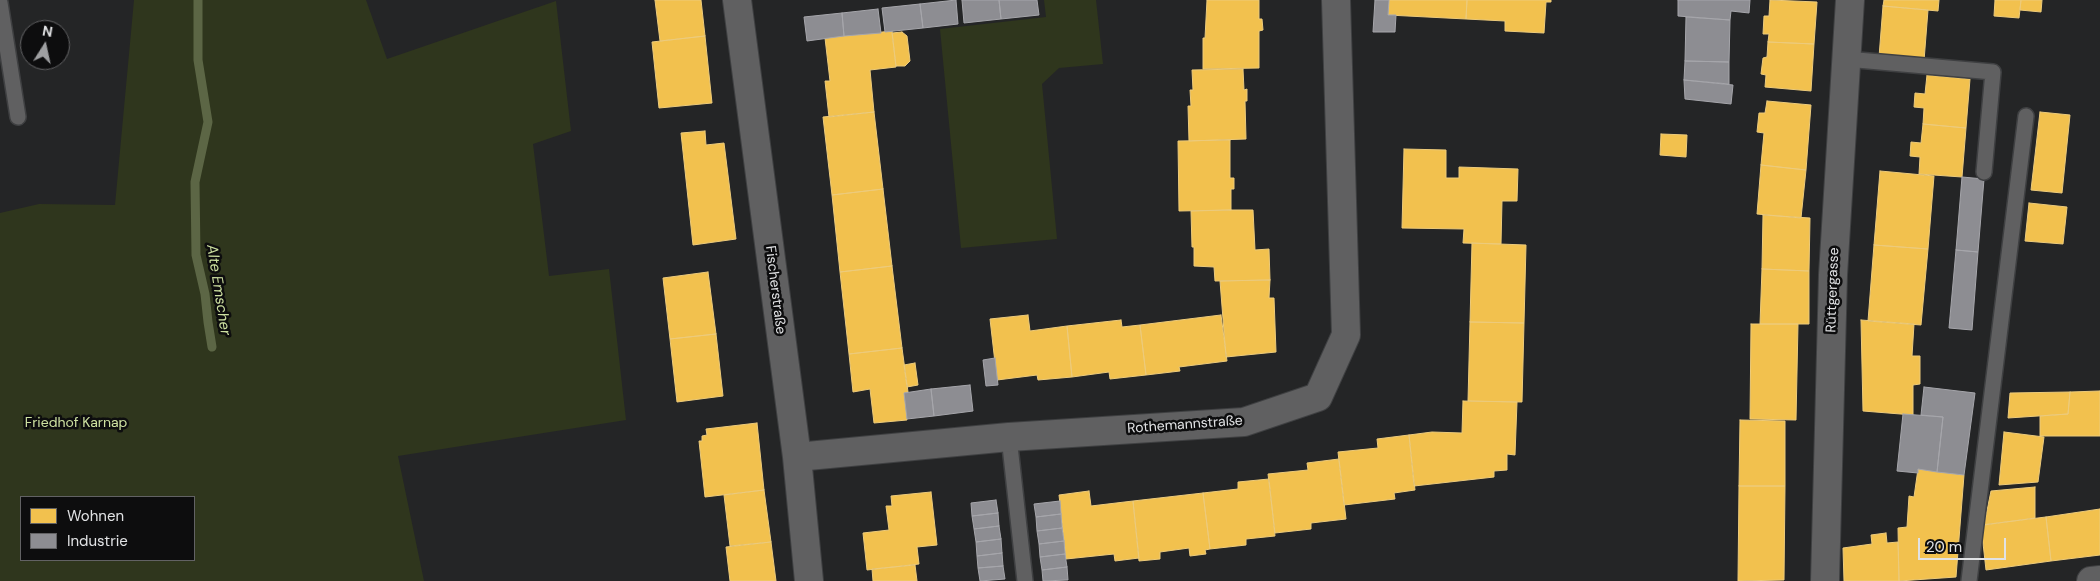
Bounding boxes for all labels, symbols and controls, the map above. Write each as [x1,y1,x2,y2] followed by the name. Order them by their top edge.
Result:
[20,20,70,70] north arrow
[41,21,54,41] text: N
[202,243,234,337] water label: Alte Emscher
[761,245,789,335] street label: Fischerstraße
[1823,247,1843,333] street label: Rüttgergasse
[1127,413,1243,437] street label: Rothemannstraße
[25,415,127,431] park label: Friedhof Karnap
[20,496,195,561] legend
[67,506,124,526] text: Wohnen
[1920,528,2008,560] scale bar
[67,531,128,551] text: Industrie
[1926,537,1962,557] text: 20 m

